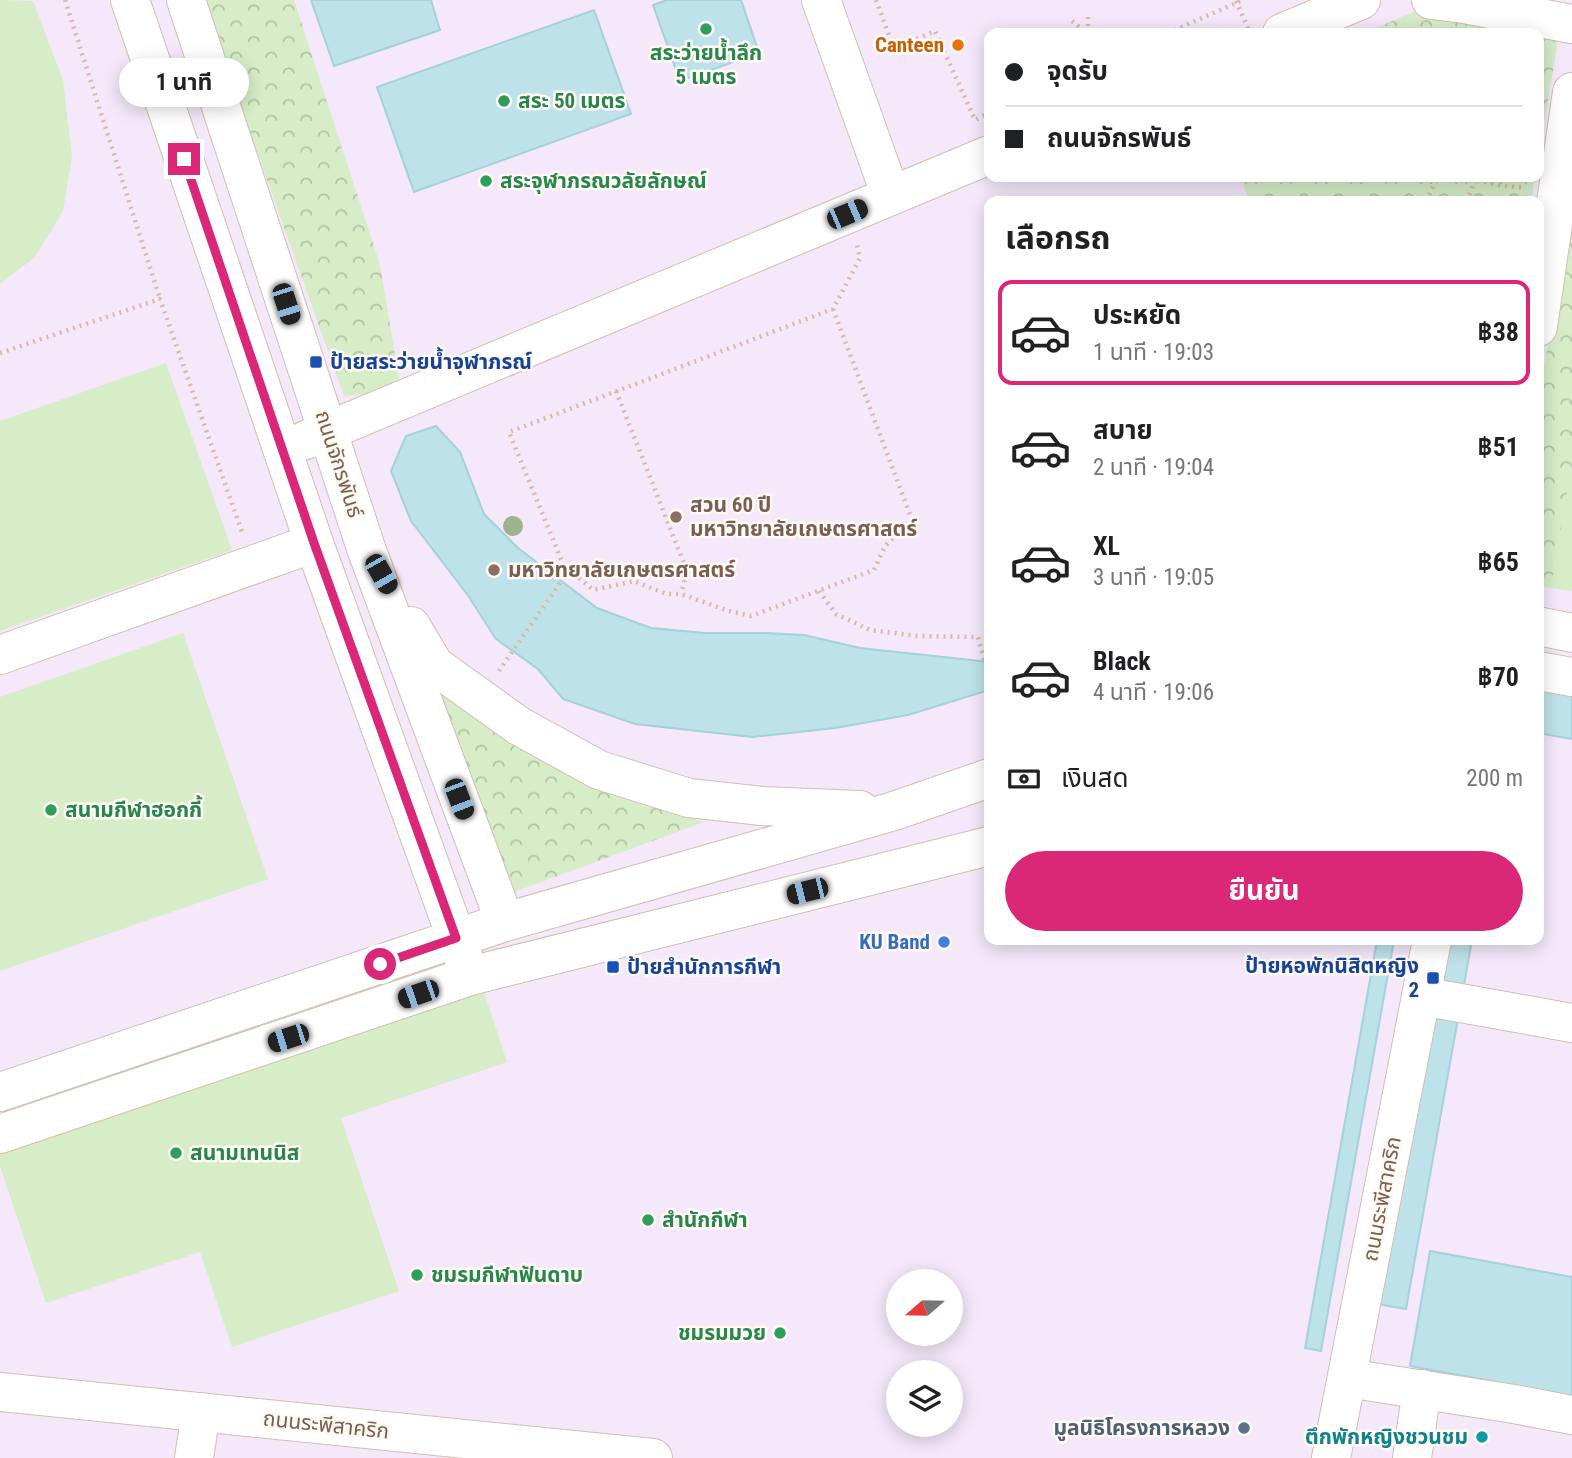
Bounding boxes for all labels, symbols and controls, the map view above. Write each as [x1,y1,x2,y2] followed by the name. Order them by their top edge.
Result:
[698,21,714,37] marker: สระว่ายน้ำลึก 5 เมตร
[875,33,944,57] place label: Canteen
[950,37,966,53] marker: Canteen
[650,38,762,89] place label: สระว่ายน้ำลึก 5 เมตร
[1047,56,1108,86] text: จุดรับ
[119,58,249,106] callout: 1 นาที
[156,69,212,96] text: 1 นาที
[518,89,625,113] place label: สระ 50 เมตร
[496,93,512,109] marker: สระ 50 เมตร
[1047,123,1191,153] text: ถนนจักรพันธ์
[168,143,200,175] route end
[500,169,707,194] place label: สระจุฬาภรณวลัยลักษณ์
[478,173,494,189] marker: สระจุฬาภรณวลัยลักษณ์
[824,196,871,232] car
[1005,219,1110,257] text: เลือกรถ
[270,281,303,327] car
[1093,300,1181,330] text: ประหยัด
[1009,301,1072,364] icon: car
[1478,317,1519,347] text: ฿38
[1093,339,1214,366] text: 1 นาที · 19:03
[330,347,532,375] place label: ป้ายสระว่ายน้ำจุฬาภรณ์
[308,354,324,370] marker: ป้ายสระว่ายน้ำจุฬาภรณ์
[310,407,368,521] street label: ถนนจักรพันธ์
[1093,415,1153,445] text: สบาย
[1009,416,1072,479] icon: car
[1478,432,1519,462] text: ฿51
[1093,454,1214,481] text: 2 นาที · 19:04
[690,493,917,541] place label: สวน 60 ปี มหาวิทยาลัยเกษตรศาสตร์
[668,509,684,525] marker: สวน 60 ปี มหาวิทยาลัยเกษตรศาสตร์
[1009,531,1072,594] icon: car
[1093,531,1120,561] text: XL
[1478,547,1519,577] text: ฿65
[362,551,401,597] car
[508,558,735,582] place label: มหาวิทยาลัยเกษตรศาสตร์
[486,562,502,578] marker: มหาวิทยาลัยเกษตรศาสตร์
[1093,564,1214,591] text: 3 นาที · 19:05
[1009,646,1072,709] icon: car
[1093,646,1151,676] text: Black
[1478,662,1519,692] text: ฿70
[1093,679,1214,706] text: 4 นาที · 19:06
[1005,760,1043,798] icon: cash
[1061,763,1128,793] text: เงินสด
[1466,765,1523,792] text: 200 m
[442,776,477,822] car
[65,795,203,822] place label: สนามกีฬาฮอกกี้
[43,802,59,818] marker: สนามกีฬาฮอกกี้
[1005,851,1523,931] button: ยืนยัน
[785,876,830,906] car
[859,930,930,954] place label: KU Band
[936,934,952,950] marker: KU Band
[364,948,396,980] route start
[1245,954,1419,1002] place label: ป้ายหอพักนิสิตหญิง 2
[627,955,781,979] place label: ป้ายสำนักการกีฬา
[605,959,621,975] marker: ป้ายสำนักการกีฬา
[1425,970,1441,986] marker: ป้ายหอพักนิสิตหญิง 2
[395,977,442,1011] car
[265,1022,312,1054] car
[1358,1135,1406,1263] street label: ถนนระพีสาคริก
[190,1141,300,1165] place label: สนามเทนนิส
[168,1145,184,1161] marker: สนามเทนนิส
[662,1208,748,1232] place label: สำนักกีฬา
[640,1212,656,1228] marker: สำนักกีฬา
[431,1263,583,1287] place label: ชมรมกีฬาฟันดาบ
[409,1267,425,1283] marker: ชมรมกีฬาฟันดาบ
[886,1269,962,1346] north arrow
[886,1269,963,1437] map controls
[678,1321,766,1345] place label: ชมรมมวย
[772,1325,788,1341] marker: ชมรมมวย
[886,1360,963,1437] button: layers
[262,1406,390,1444] street label: ถนนระพีสาคริก
[1053,1416,1230,1441] place label: มูลนิธิโครงการหลวง
[1236,1420,1252,1436] marker: มูลนิธิโครงการหลวง
[1305,1425,1468,1449] place label: ตึกพักหญิงชวนชม
[1474,1429,1490,1445] marker: ตึกพักหญิงชวนชม

